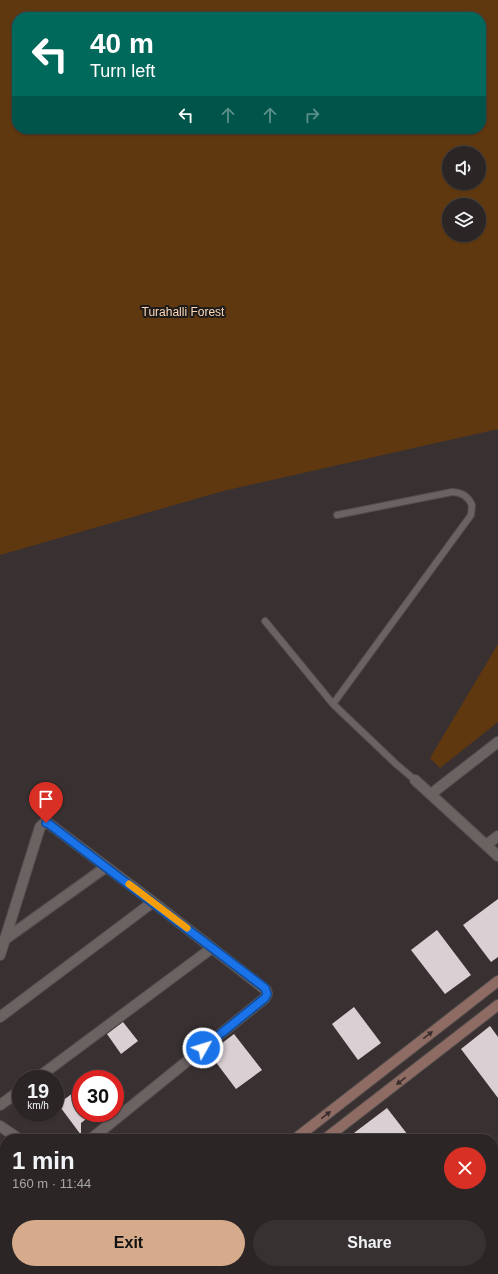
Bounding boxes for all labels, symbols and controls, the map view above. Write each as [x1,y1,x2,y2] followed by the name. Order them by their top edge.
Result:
[24,28,76,80] icon: left
[90,28,154,59] text: 40 m
[90,61,155,81] text: Turn left
[175,104,197,126] icon: left
[217,104,239,126] icon: ahead
[259,104,281,126] icon: ahead
[301,104,323,126] icon: right
[442,146,486,242] map controls
[442,146,486,190] button: sound
[442,198,486,242] button: layers
[142,305,225,319] park label: Turahalli Forest
[29,782,63,823] pin
[35,788,57,810] icon: arrive
[182,1027,224,1069] position arrow
[423,1031,434,1040] one-way arrow
[72,1070,124,1122] speed limit sign: 30
[395,1076,406,1085] one-way arrow
[27,1080,49,1102] text: 19
[27,1100,49,1111] text: km/h
[320,1111,331,1119] one-way arrow
[12,1147,75,1174] text: 1 min
[444,1147,486,1189] button: close
[12,1176,91,1191] text: 160 m · 11:44
[12,1220,245,1266] button: Exit
[253,1220,486,1266] button: Share

